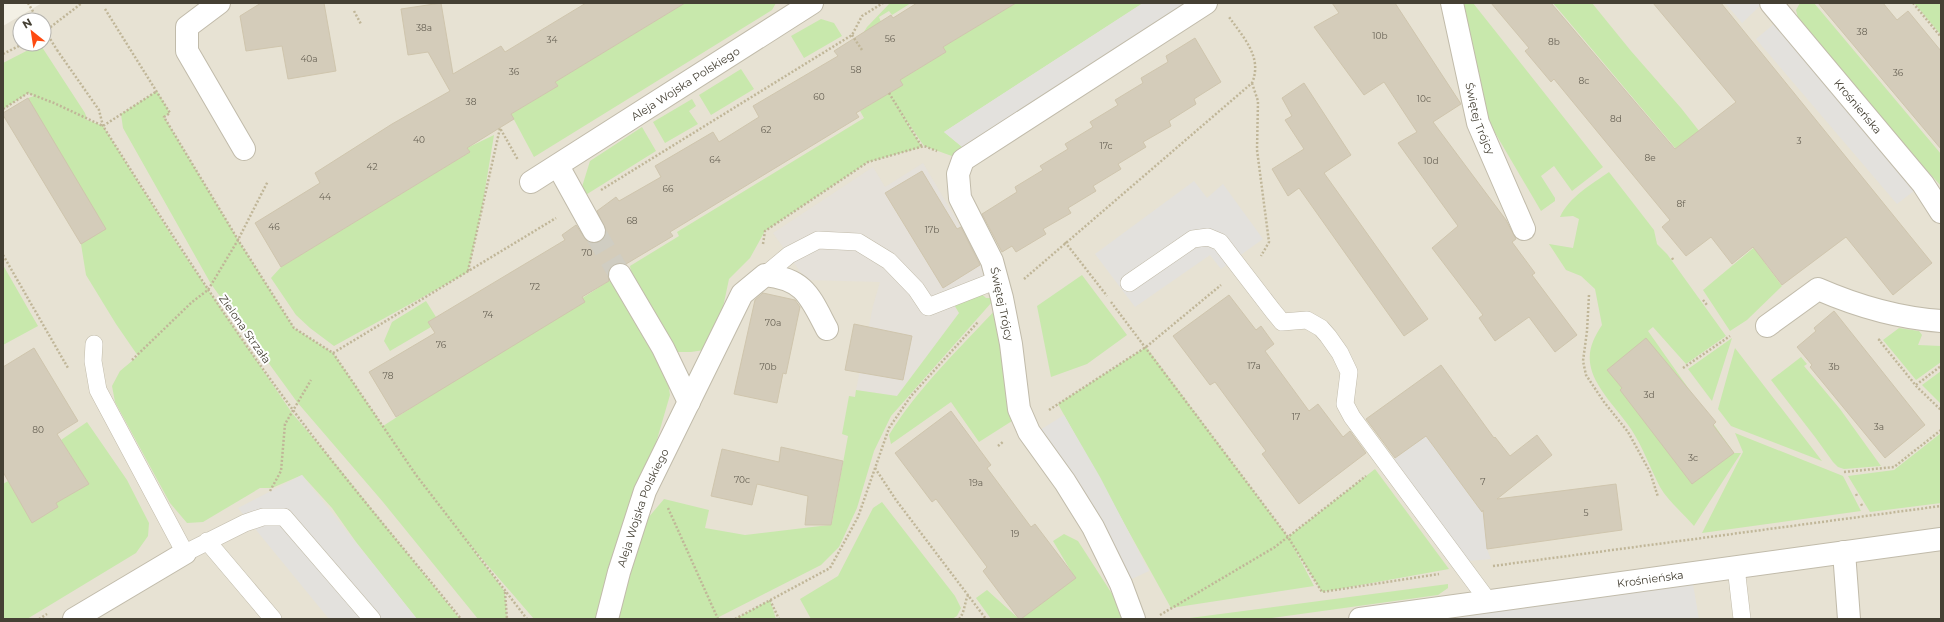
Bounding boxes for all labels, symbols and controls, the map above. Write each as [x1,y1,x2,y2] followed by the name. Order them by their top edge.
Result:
[12,12,52,52] north arrow
[20,15,34,32] text: N
[416,22,432,33] house number: 38a
[1857,26,1868,37] house number: 38
[1372,30,1388,41] house number: 10b
[885,33,896,44] house number: 56
[546,34,558,45] house number: 34
[1548,36,1560,47] house number: 8b
[628,44,742,124] street label: Aleja Wojska Polskiego
[300,53,318,64] house number: 40a
[851,64,862,75] house number: 58
[509,66,520,77] house number: 36
[1893,67,1904,78] house number: 36
[1579,75,1589,86] house number: 8c
[1831,76,1885,137] street label: Krośnieńska
[1462,81,1498,157] street label: Świętej Trójcy
[813,91,825,102] house number: 60
[1417,93,1431,104] house number: 10c
[466,96,477,107] house number: 38
[1610,113,1622,124] house number: 8d
[761,124,771,135] house number: 62
[413,134,425,145] house number: 40
[1796,135,1802,146] house number: 3
[1099,140,1113,151] house number: 17c
[1644,152,1656,163] house number: 8e
[709,154,721,165] house number: 64
[1423,155,1439,166] house number: 10d
[366,161,378,172] house number: 42
[663,183,674,194] house number: 66
[319,191,331,202] house number: 44
[1677,198,1686,209] house number: 8f
[626,215,638,226] house number: 68
[268,221,280,232] house number: 46
[925,224,939,235] house number: 17b
[581,247,593,258] house number: 70
[987,266,1017,342] street label: Świętej Trójcy
[530,281,540,292] house number: 72
[216,292,274,366] street label: Zielona Strzała
[483,309,493,320] house number: 74
[765,317,781,328] house number: 70a
[436,339,447,350] house number: 76
[1247,360,1261,371] house number: 17a
[759,361,777,372] house number: 70b
[1828,361,1840,372] house number: 3b
[383,370,394,381] house number: 78
[1643,389,1655,400] house number: 3d
[1292,411,1300,422] house number: 17
[1874,421,1884,432] house number: 3a
[32,424,44,435] house number: 80
[614,446,672,569] street label: Aleja Wojska Polskiego
[1688,452,1698,463] house number: 3c
[734,474,750,485] house number: 70c
[1480,476,1486,487] house number: 7
[969,477,983,488] house number: 19a
[1583,507,1589,518] house number: 5
[1011,528,1020,539] house number: 19
[1616,568,1684,591] street label: Krośnieńska

